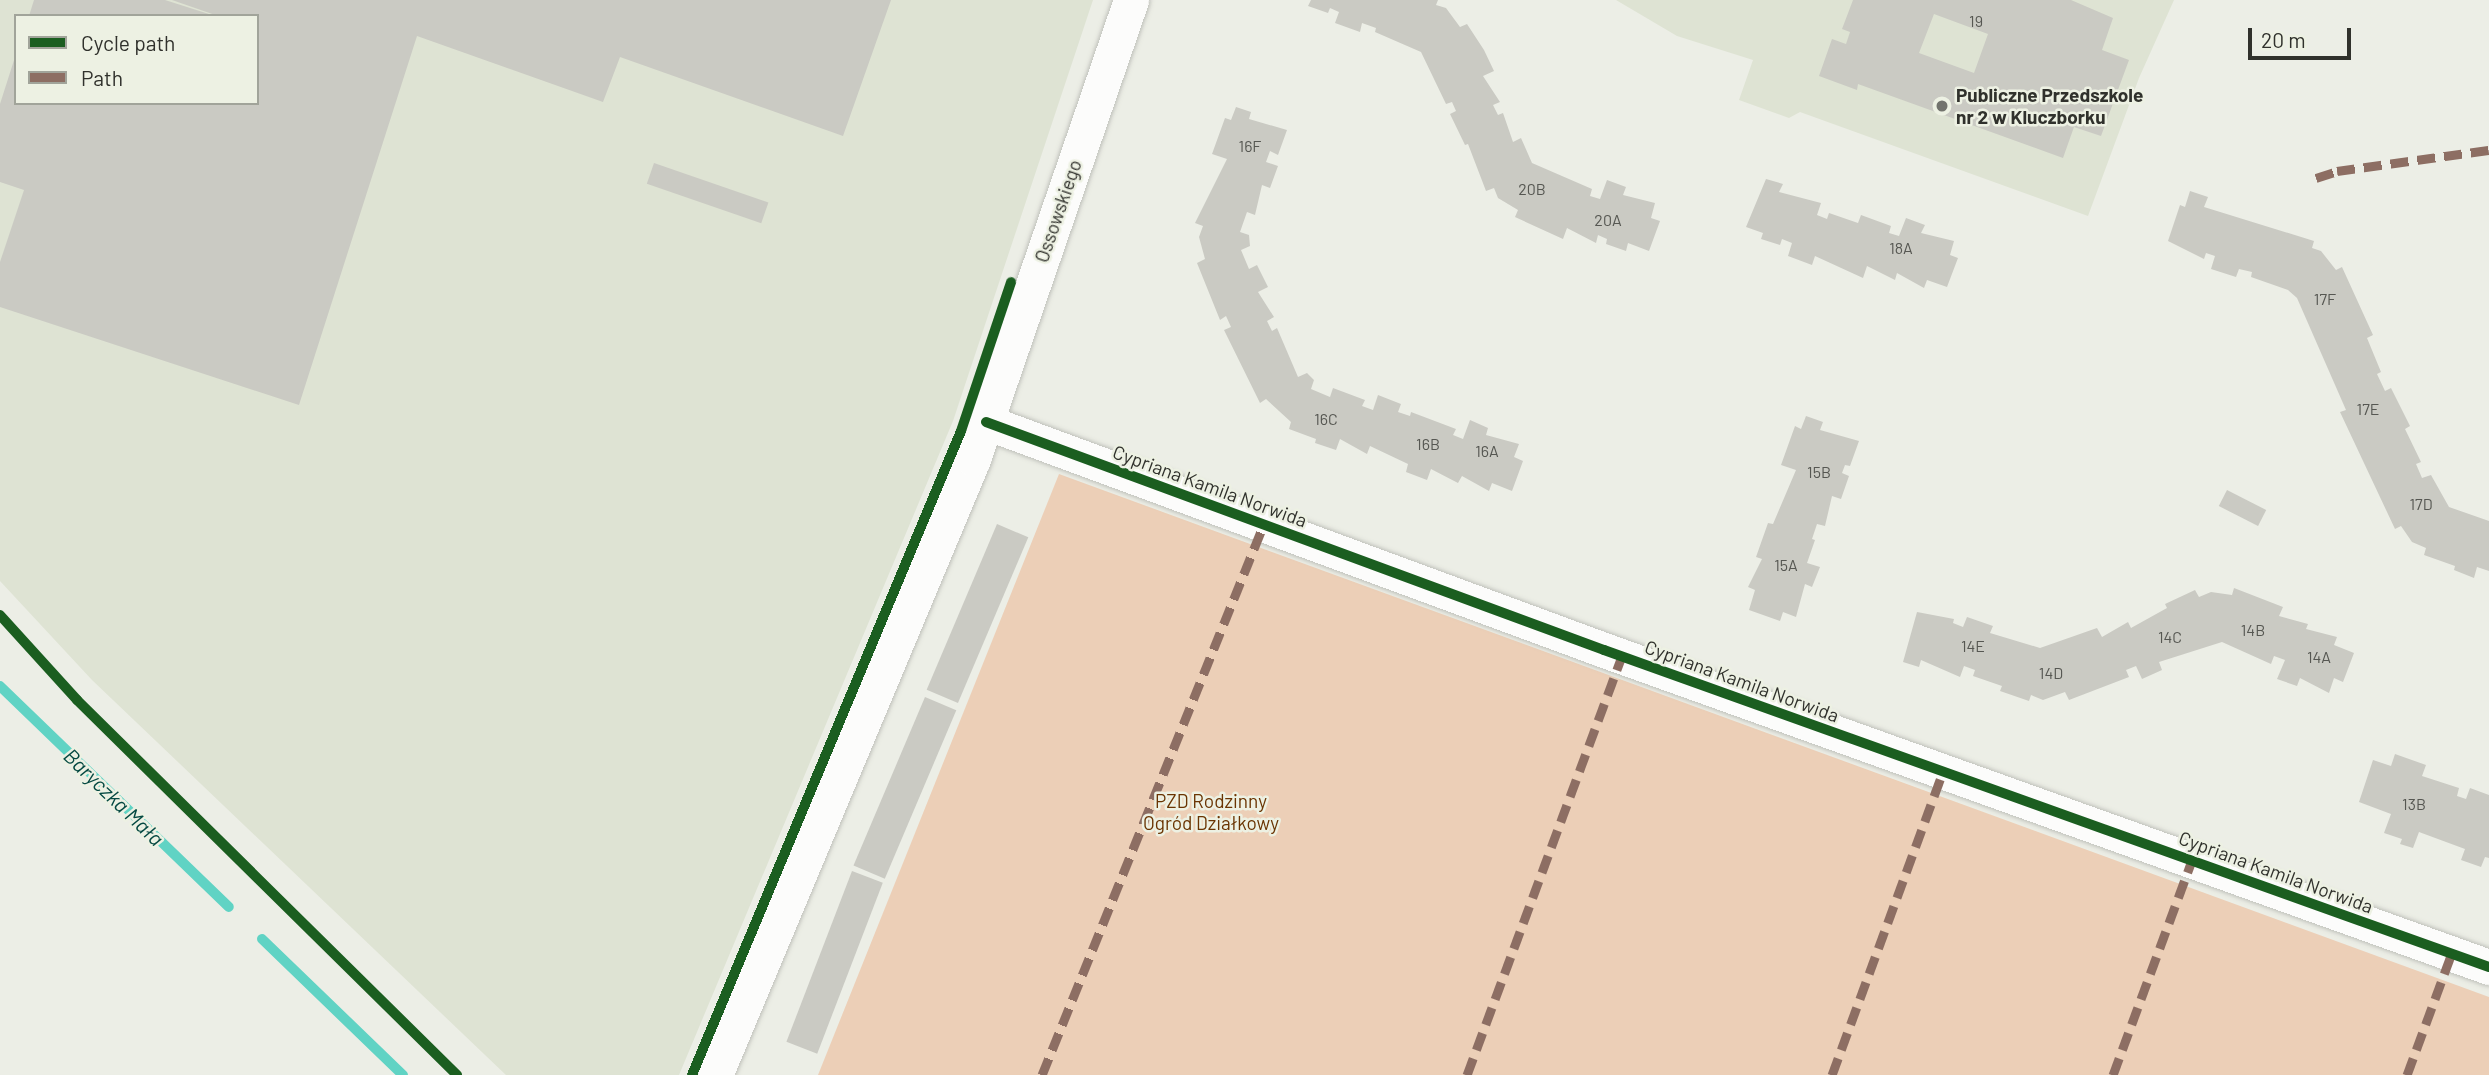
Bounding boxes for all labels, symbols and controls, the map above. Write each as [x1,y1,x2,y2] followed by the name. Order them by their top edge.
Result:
[1969,11,1983,31] house number: 19
[14,14,259,105] legend
[2251,14,2354,58] scale bar
[2261,27,2306,52] text: 20 m
[81,30,175,55] text: Cycle path
[81,65,123,90] text: Path
[1956,84,2143,128] place label: Publiczne Przedszkole nr 2 w Kluczborku
[1934,98,1950,114] marker: Publiczne Przedszkole nr 2 w Kluczborku
[1239,136,1261,156] house number: 16F
[1030,157,1086,265] street label: Ossowskiego
[1518,179,1546,199] house number: 20B
[1594,210,1622,230] house number: 20A
[1889,238,1913,258] house number: 18A
[2314,289,2336,309] house number: 17F
[2357,399,2379,419] house number: 17E
[1314,409,1338,429] house number: 16C
[1416,434,1440,454] house number: 16B
[1110,440,1310,532] street label: Cypriana Kamila Norwida
[1475,441,1499,461] house number: 16A
[1807,462,1831,482] house number: 15B
[2409,494,2433,514] house number: 17D
[1774,555,1798,575] house number: 15A
[2241,620,2265,640] house number: 14B
[2158,627,2182,647] house number: 14C
[1642,635,1842,727] street label: Cypriana Kamila Norwida
[1961,636,1985,656] house number: 14E
[2307,647,2331,667] house number: 14A
[2039,663,2063,683] house number: 14D
[59,743,169,851] water label: Baryczka Mała
[1143,790,1279,834] park label: PZD Rodzinny Ogród Działkowy
[2402,794,2426,814] house number: 13B
[2176,826,2376,918] street label: Cypriana Kamila Norwida

